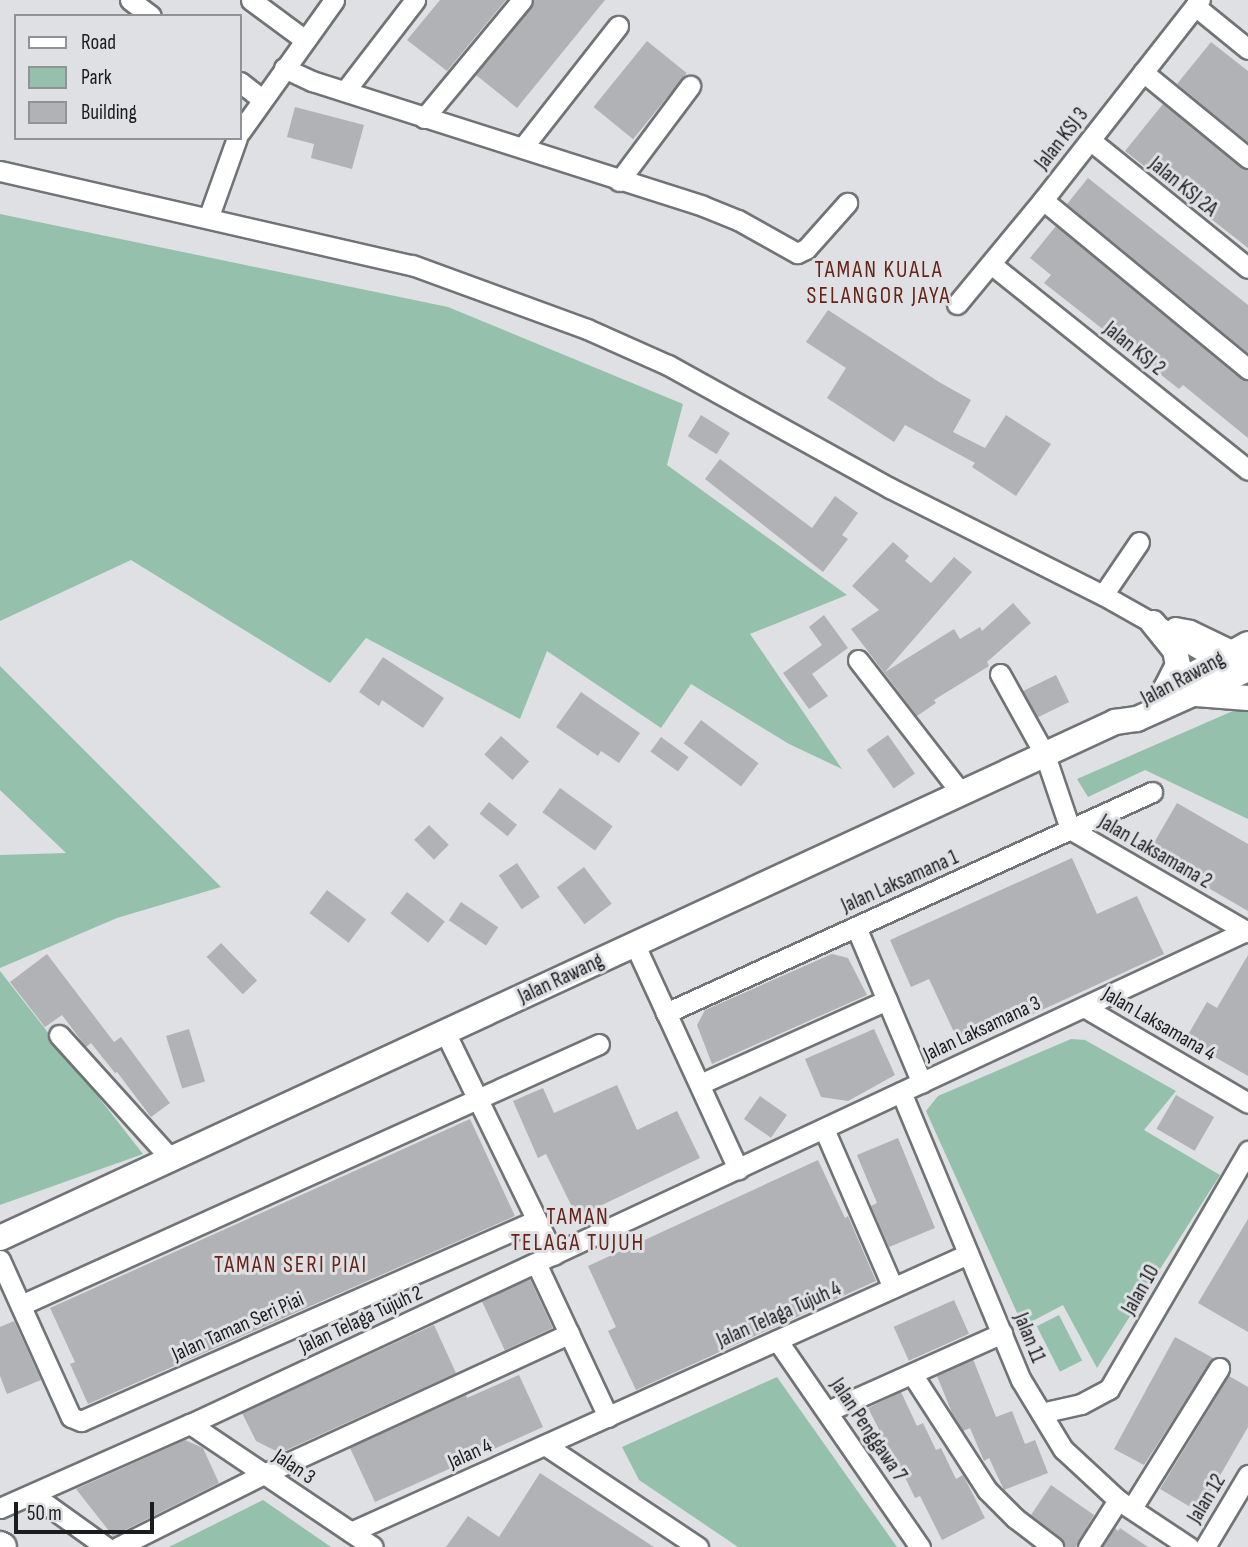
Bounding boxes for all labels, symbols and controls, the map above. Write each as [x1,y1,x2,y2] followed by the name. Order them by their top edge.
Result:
[14,14,242,140] legend
[81,30,116,55] text: Road
[81,65,112,90] text: Park
[81,100,137,125] text: Building
[1030,103,1094,175] street label: Jalan KSJ 3
[1144,152,1222,222] street label: Jalan KSJ 2A
[808,256,950,310] district label: TAMAN KUALA SELANGOR JAYA
[1098,317,1170,381] street label: Jalan KSJ 2
[1137,646,1229,712] street label: Jalan Rawang
[1094,809,1216,895] street label: Jalan Laksamana 2
[838,845,962,919] street label: Jalan Laksamana 1
[514,948,608,1010] street label: Jalan Rawang
[1098,981,1220,1067] street label: Jalan Laksamana 4
[919,991,1045,1067] street label: Jalan Laksamana 3
[512,1203,644,1257] district label: TAMAN TELAGA TUJUH
[216,1251,366,1279] district label: TAMAN SERI PIAI
[1117,1261,1165,1319] street label: Jalan 10
[713,1276,845,1354] street label: Jalan Telaga Tujuh 4
[295,1280,427,1360] street label: Jalan Telaga Tujuh 2
[168,1287,308,1367] street label: Jalan Taman Seri Piai
[1008,1309,1050,1367] street label: Jalan 11
[824,1374,912,1486] street label: Jalan Penggawa 7
[444,1433,496,1475] street label: Jalan 4
[268,1444,320,1490] street label: Jalan 3
[1183,1470,1231,1528] street label: Jalan 12
[18,1488,158,1532] scale bar
[27,1501,62,1526] text: 50 m

